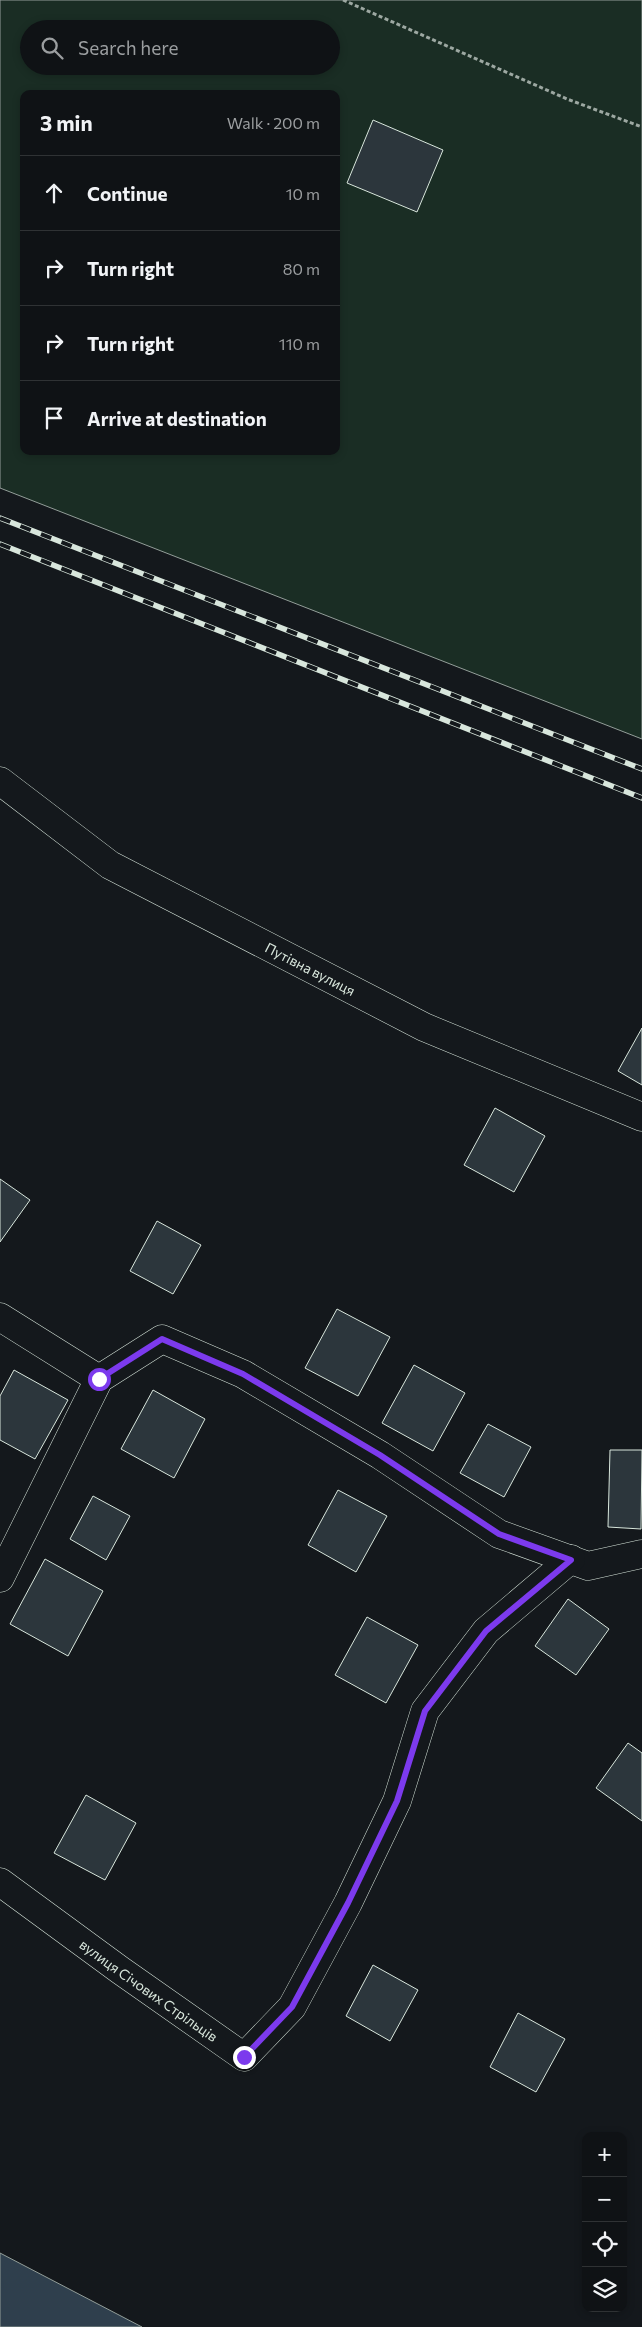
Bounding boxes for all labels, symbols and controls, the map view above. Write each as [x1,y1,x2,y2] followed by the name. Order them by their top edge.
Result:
[20,20,340,75] search box
[38,34,66,62] icon: search
[78,36,178,59] text: Search here
[40,110,93,135] text: 3 min
[227,113,320,132] text: Walk · 200 m
[40,179,68,207] icon: ahead
[87,182,167,205] text: Continue
[286,184,320,203] text: 10 m
[40,254,68,282] icon: right
[87,257,174,280] text: Turn right
[283,259,320,278] text: 80 m
[40,329,68,357] icon: right
[87,332,174,355] text: Turn right
[279,334,320,353] text: 110 m
[40,404,68,432] icon: arrive
[87,407,267,430] text: Arrive at destination
[263,938,358,999] street label: Путівна вулиця
[88,1368,111,1391] route start
[77,1935,221,2045] street label: вулиця Січових Стрільців
[233,2046,256,2069] route end
[582,2132,627,2312] map controls
[582,2132,627,2177] button: +
[582,2177,627,2222] button: −
[582,2222,627,2267] button: locate
[582,2267,627,2312] button: layers

